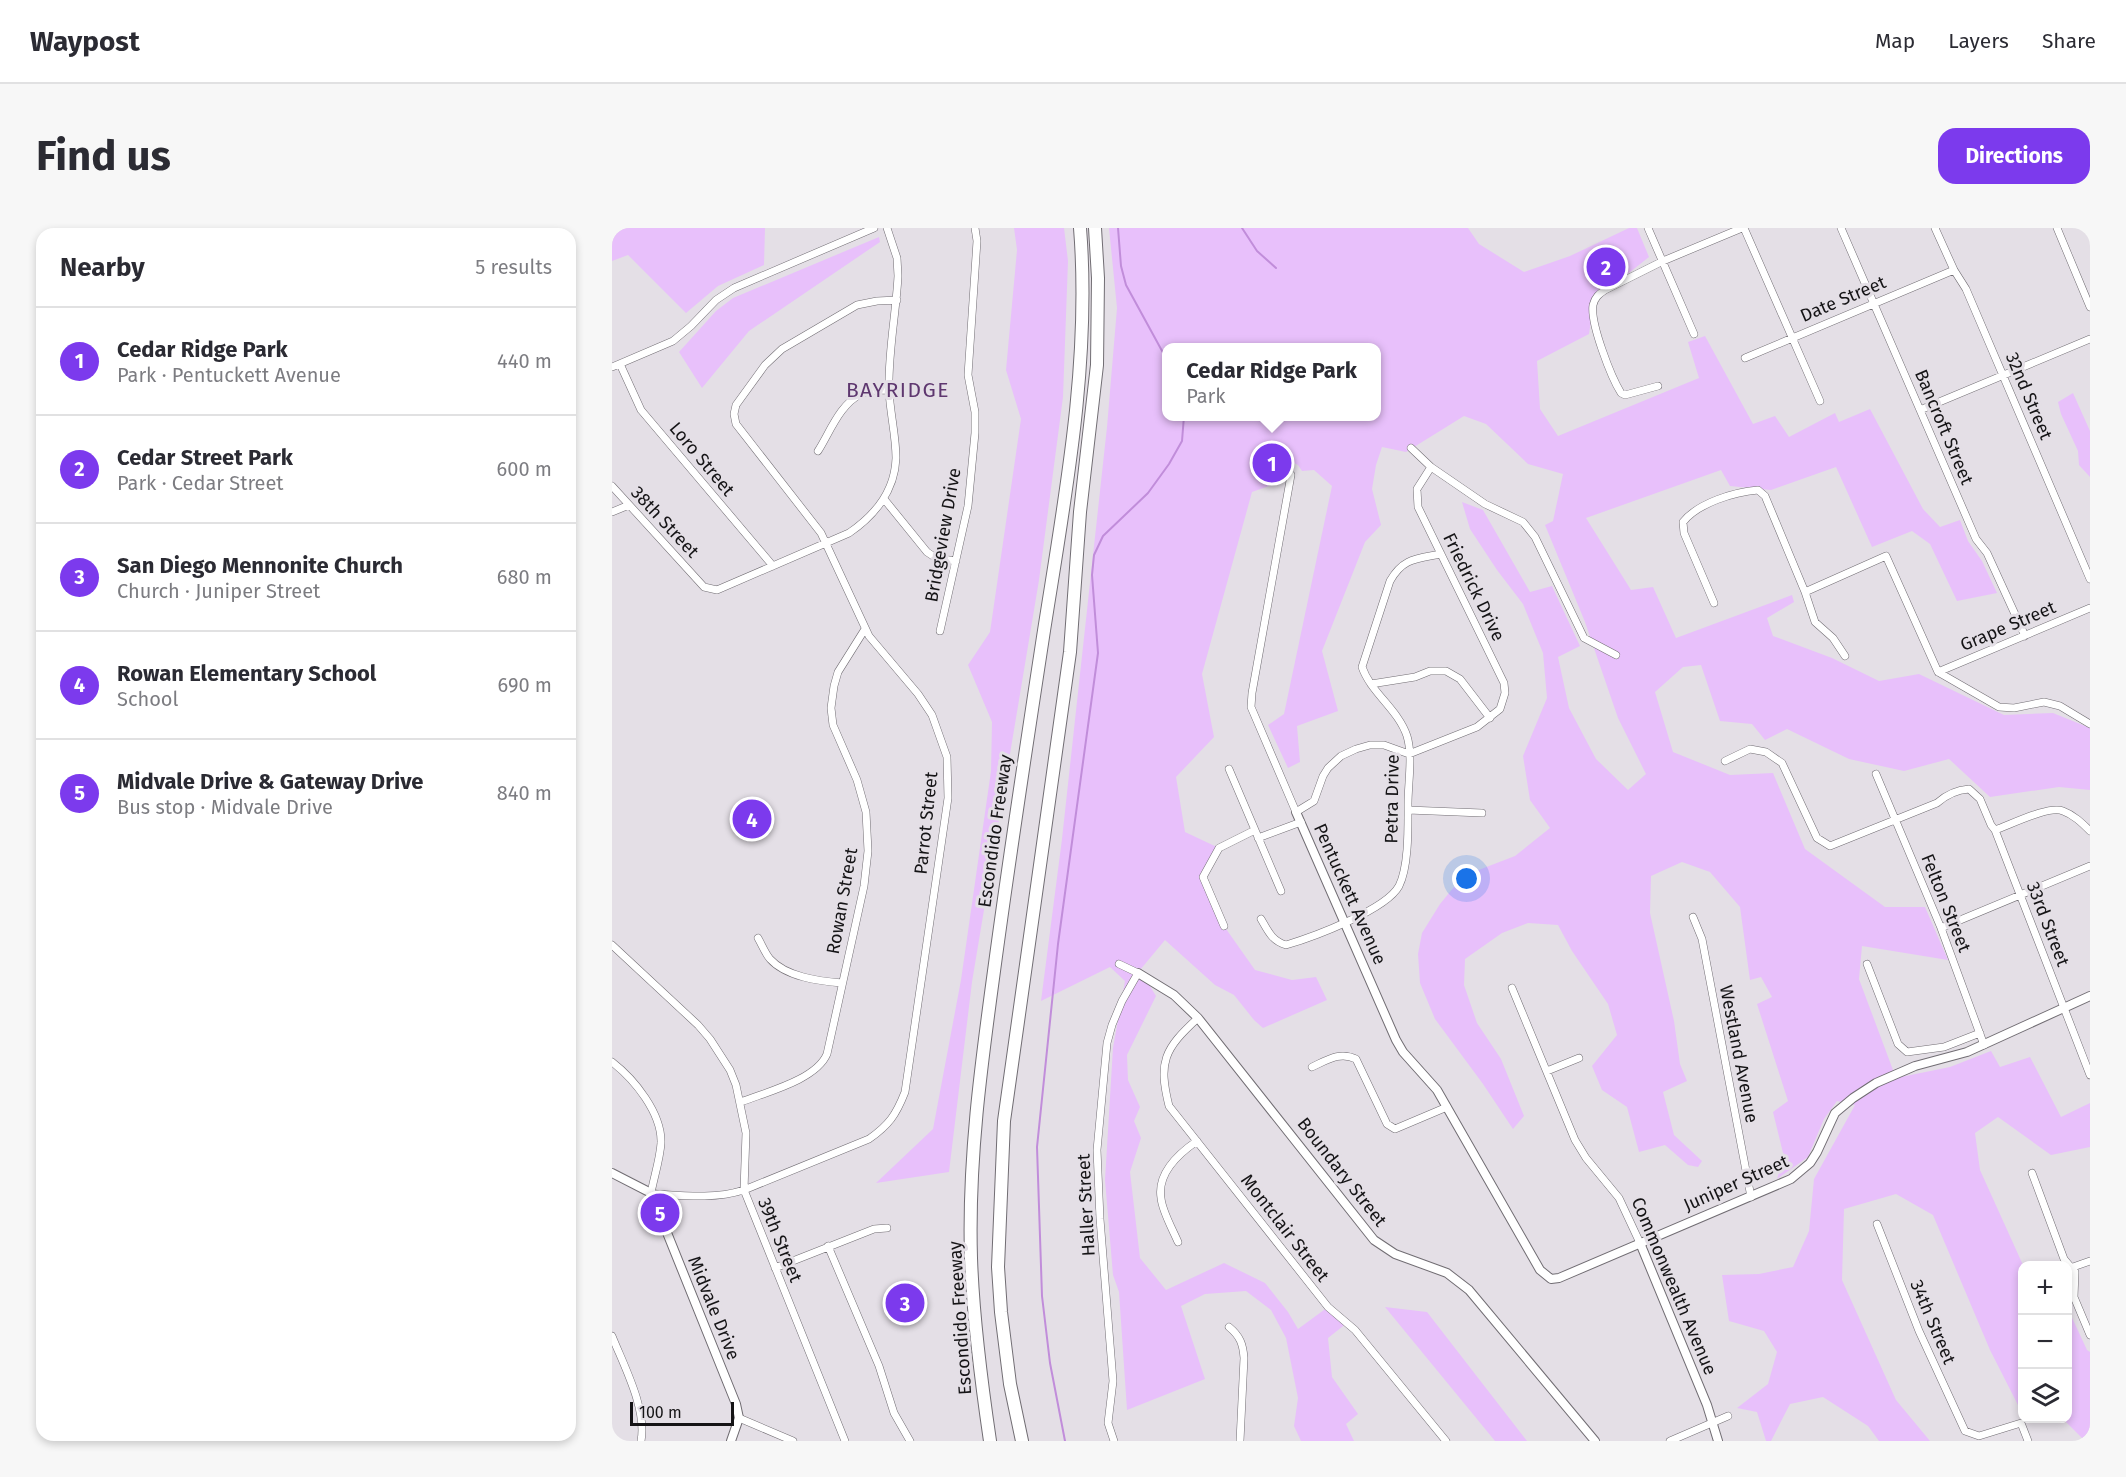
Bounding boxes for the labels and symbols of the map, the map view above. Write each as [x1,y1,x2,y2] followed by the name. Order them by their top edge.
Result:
[1586,244,1626,290] pin: 2
[1797,271,1890,327] street label: Date Street
[2001,349,2057,443] street label: 32nd Street
[1910,366,1978,488] street label: Bancroft Street
[846,377,950,403] district label: BAYRIDGE
[665,418,740,501] street label: Loro Street
[1252,440,1292,486] pin: 1
[920,466,966,604] street label: Bridgeview Drive
[626,482,704,563] street label: 38th Street
[1438,529,1510,645] street label: Friedrick Drive
[1957,596,2060,656] street label: Grape Street
[973,753,1017,909] street label: Escondido Freeway
[1380,754,1404,844] street label: Petra Drive
[910,770,942,875] street label: Parrot Street
[732,796,772,842] pin: 4
[1309,820,1391,968] street label: Pentuckett Avenue
[822,846,862,956] street label: Rowan Street
[1916,851,1976,956] street label: Felton Street
[1452,864,1481,893] your location
[2022,879,2074,970] street label: 33rd Street
[1715,983,1763,1125] street label: Westland Avenue
[1293,1113,1392,1231] street label: Boundary Street
[1680,1150,1792,1216] street label: Juniper Street
[1072,1153,1100,1257] street label: Haller Street
[1236,1170,1334,1287] street label: Montclair Street
[640,1190,680,1236] pin: 5
[1627,1194,1721,1378] street label: Commonwealth Avenue
[753,1195,807,1286] street label: 39th Street
[944,1240,976,1396] street label: Escondido Freeway
[683,1253,745,1363] street label: Midvale Drive
[1905,1277,1961,1368] street label: 34th Street
[886,1280,924,1326] pin: 3
[630,1399,734,1426] scale bar

